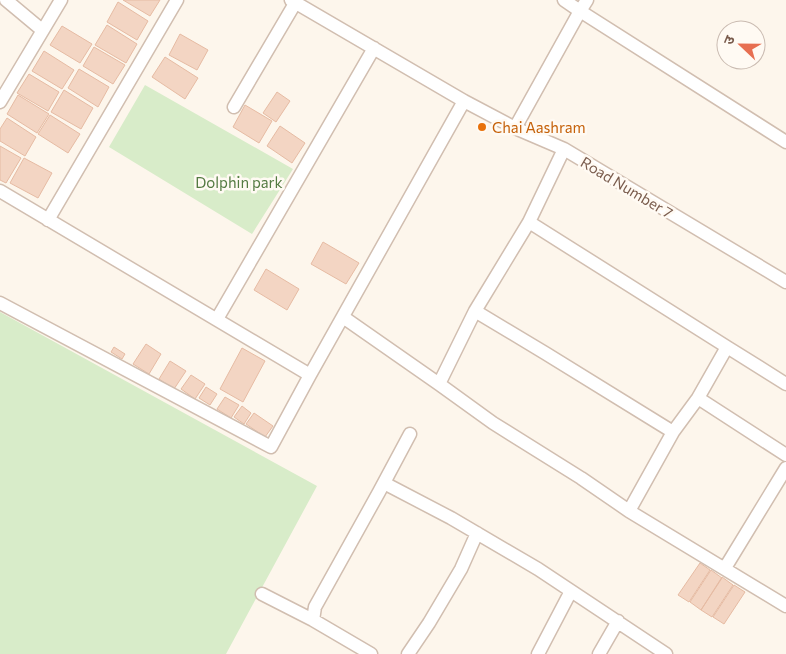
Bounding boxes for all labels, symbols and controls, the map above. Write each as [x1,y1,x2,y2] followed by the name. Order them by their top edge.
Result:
[716,20,766,70] north arrow
[719,32,738,47] text: उ
[492,118,586,136] place label: Chai Aashram
[476,121,488,133] marker: Chai Aashram
[578,152,676,222] street label: Road Number 7
[195,173,283,191] park label: Dolphin park

